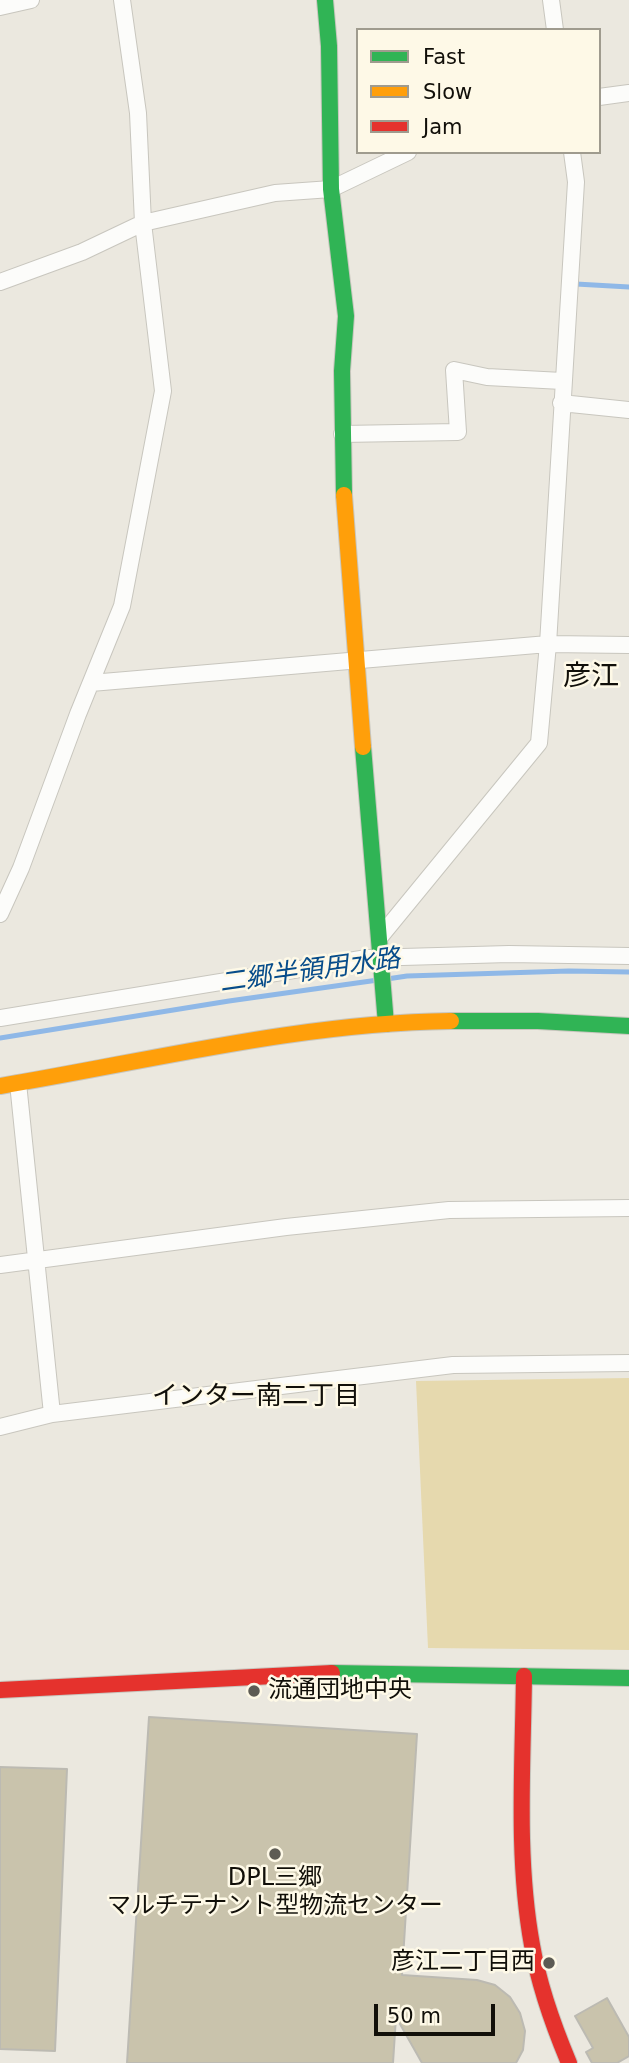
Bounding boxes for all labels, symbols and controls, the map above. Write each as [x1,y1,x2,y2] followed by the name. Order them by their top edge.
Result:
[356,28,601,154] legend
[423,45,465,69] text: Fast
[423,80,472,104] text: Slow
[423,115,463,139] text: Jam
[563,661,619,695] district label: 彦江
[218,944,402,1000] water label: 二郷半領用水路
[152,1381,360,1413] district label: インター南二丁目
[268,1677,412,1705] place label: 流通団地中央
[246,1683,262,1699] marker: 流通団地中央
[267,1846,283,1862] marker: DPL三郷 マルチテナント型物流センター
[107,1865,443,1921] place label: DPL三郷 マルチテナント型物流センター
[391,1949,535,1977] place label: 彦江二丁目西
[541,1955,557,1971] marker: 彦江二丁目西
[377,1990,498,2034] scale bar
[387,2004,441,2028] text: 50 m

